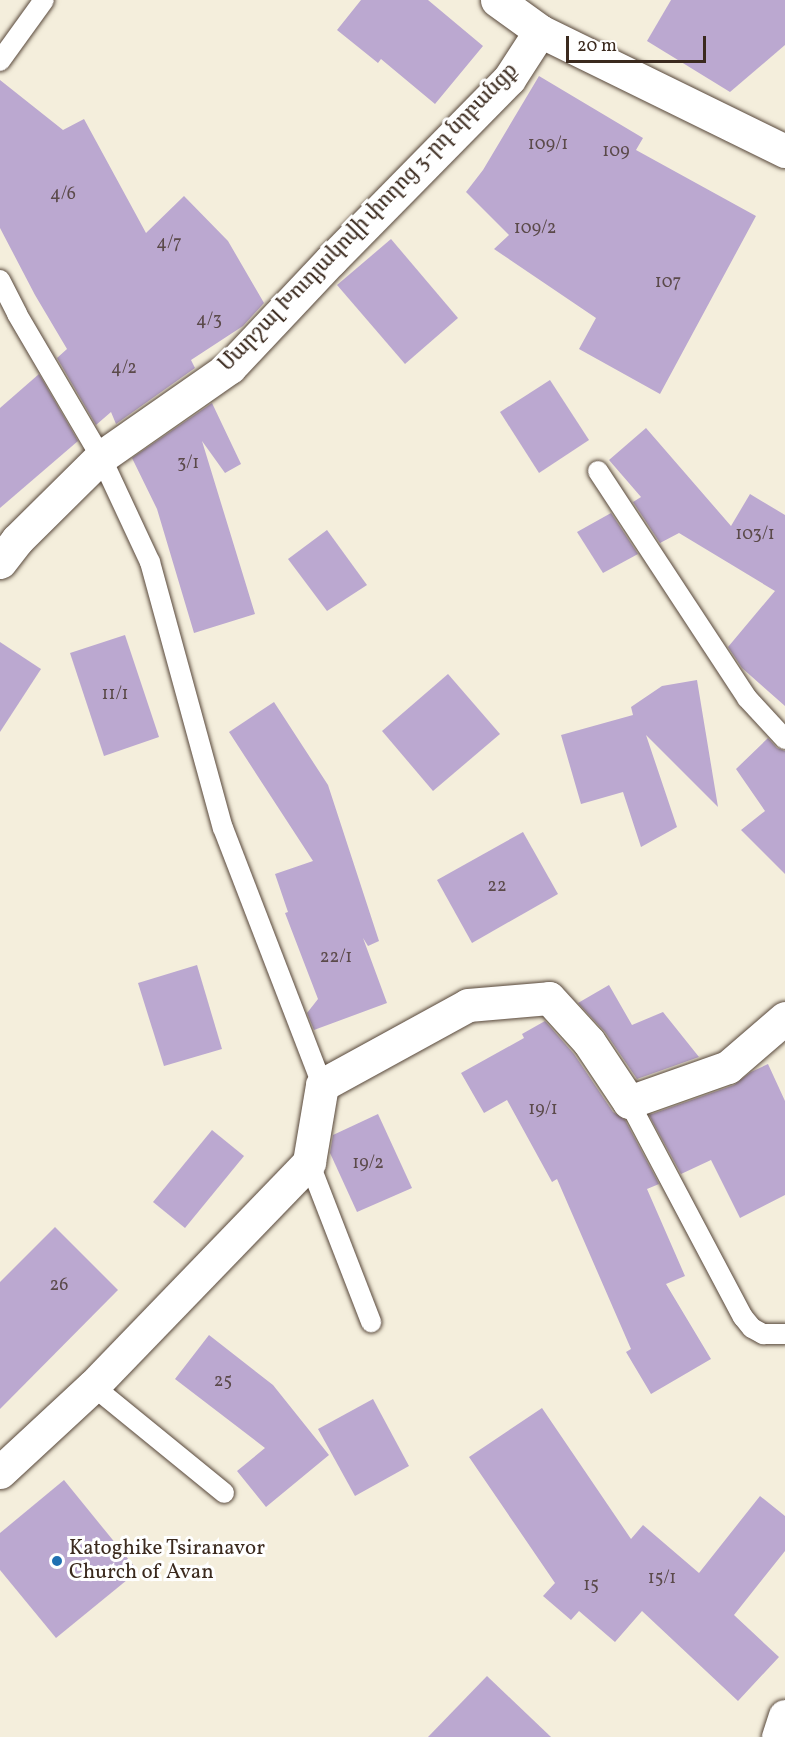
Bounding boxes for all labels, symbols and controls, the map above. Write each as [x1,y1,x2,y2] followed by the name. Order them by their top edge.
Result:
[569,24,708,62] scale bar
[577,34,617,59] text: 20 m
[214,59,524,377] street label: Մարշալ Խուդյակովի փողոց 3-րդ նրբանցք
[528,134,568,156] house number: 109/1
[602,141,630,163] house number: 109
[50,184,76,206] house number: 4/6
[514,218,556,240] house number: 109/2
[156,233,182,255] house number: 4/7
[655,272,681,294] house number: 107
[196,310,222,332] house number: 4/3
[111,358,137,380] house number: 4/2
[177,453,199,475] house number: 3/1
[735,524,775,546] house number: 103/1
[102,684,128,706] house number: 11/1
[487,876,507,898] house number: 22
[320,947,352,969] house number: 22/1
[528,1099,558,1121] house number: 19/1
[352,1153,384,1175] house number: 19/2
[50,1275,68,1297] house number: 26
[214,1371,232,1393] house number: 25
[69,1536,266,1586] place label: Katoghike Tsiranavor Church of Avan
[50,1554,64,1568] marker: Katoghike Tsiranavor Church of Avan
[648,1568,676,1590] house number: 15/1
[583,1575,599,1597] house number: 15

